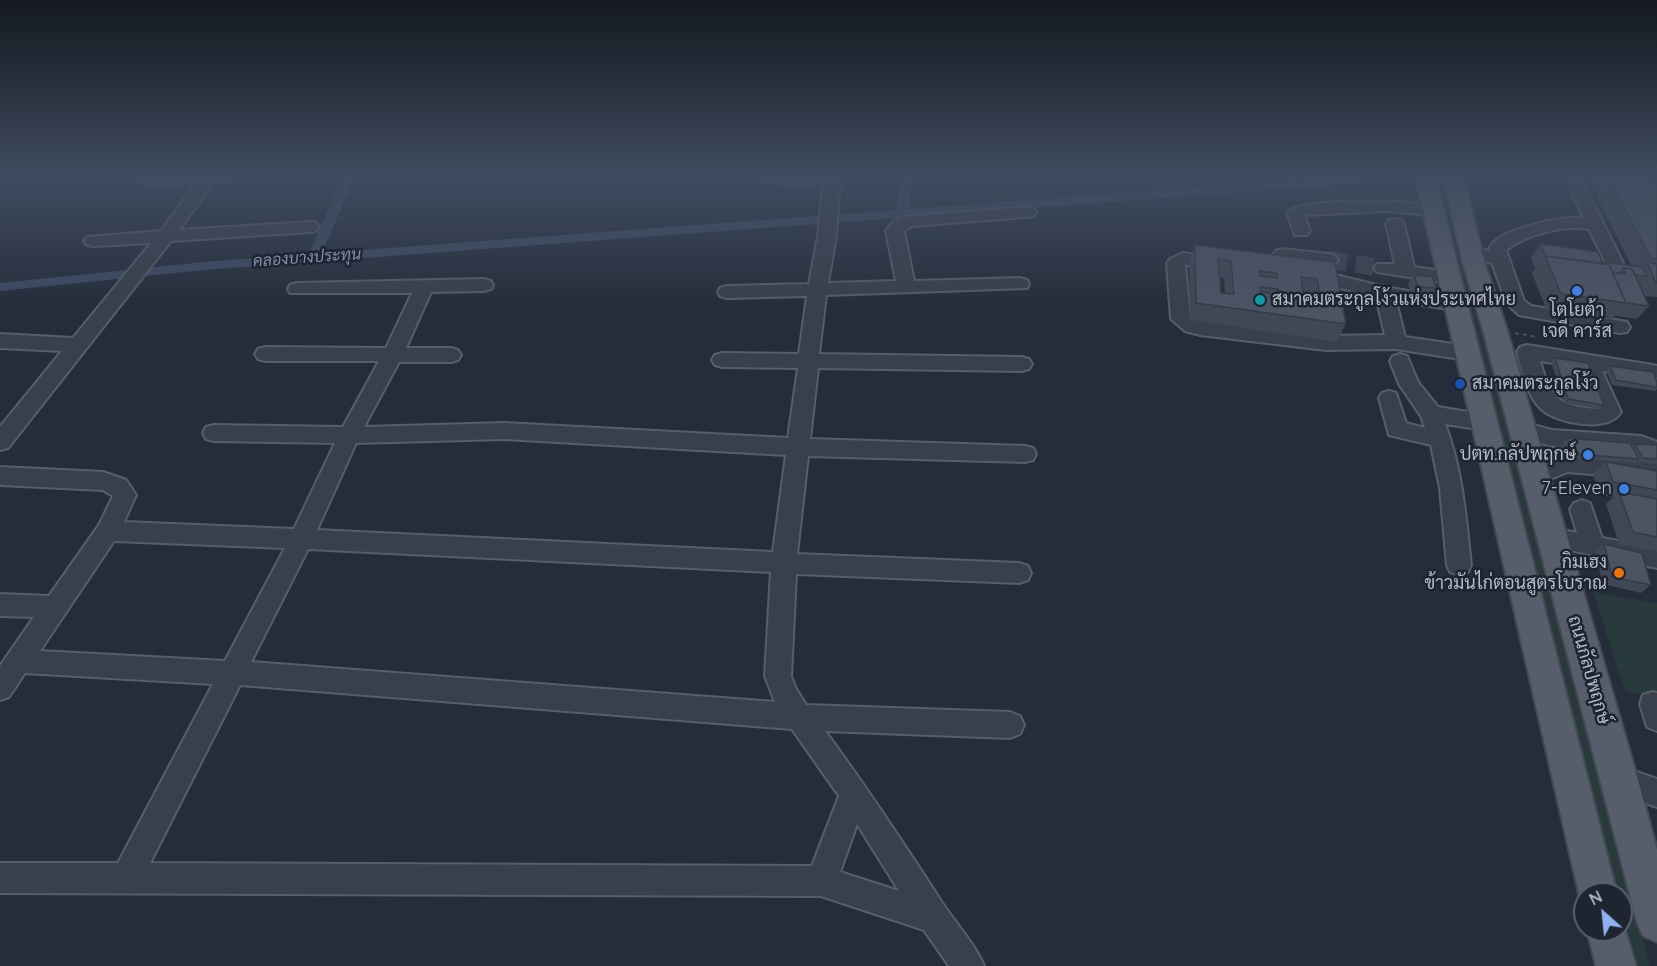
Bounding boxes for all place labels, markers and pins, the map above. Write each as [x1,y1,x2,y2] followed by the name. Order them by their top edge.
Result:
[1570,284,1584,298] marker: โตโยต้า เจดี คาร์ส
[1272,289,1516,311] place label: สมาคมตระกูลโง้วแห่งประเทศไทย
[1253,293,1267,307] marker: สมาคมตระกูลโง้วแห่งประเทศไทย
[1542,300,1612,342] place label: โตโยต้า เจดี คาร์ส
[1472,373,1598,395] place label: สมาคมตระกูลโง้ว
[1453,377,1467,391] marker: สมาคมตระกูลโง้ว
[1460,444,1576,466] place label: ปตท.กลัปพฤกษ์
[1581,448,1595,462] marker: ปตท.กลัปพฤกษ์
[1541,478,1612,500] place label: 7-Eleven
[1617,482,1631,496] marker: 7-Eleven
[1425,552,1607,594] place label: กิมเฮง ข้าวมันไก่ตอนสูตรโบราณ
[1612,566,1626,580] marker: กิมเฮง ข้าวมันไก่ตอนสูตรโบราณ

